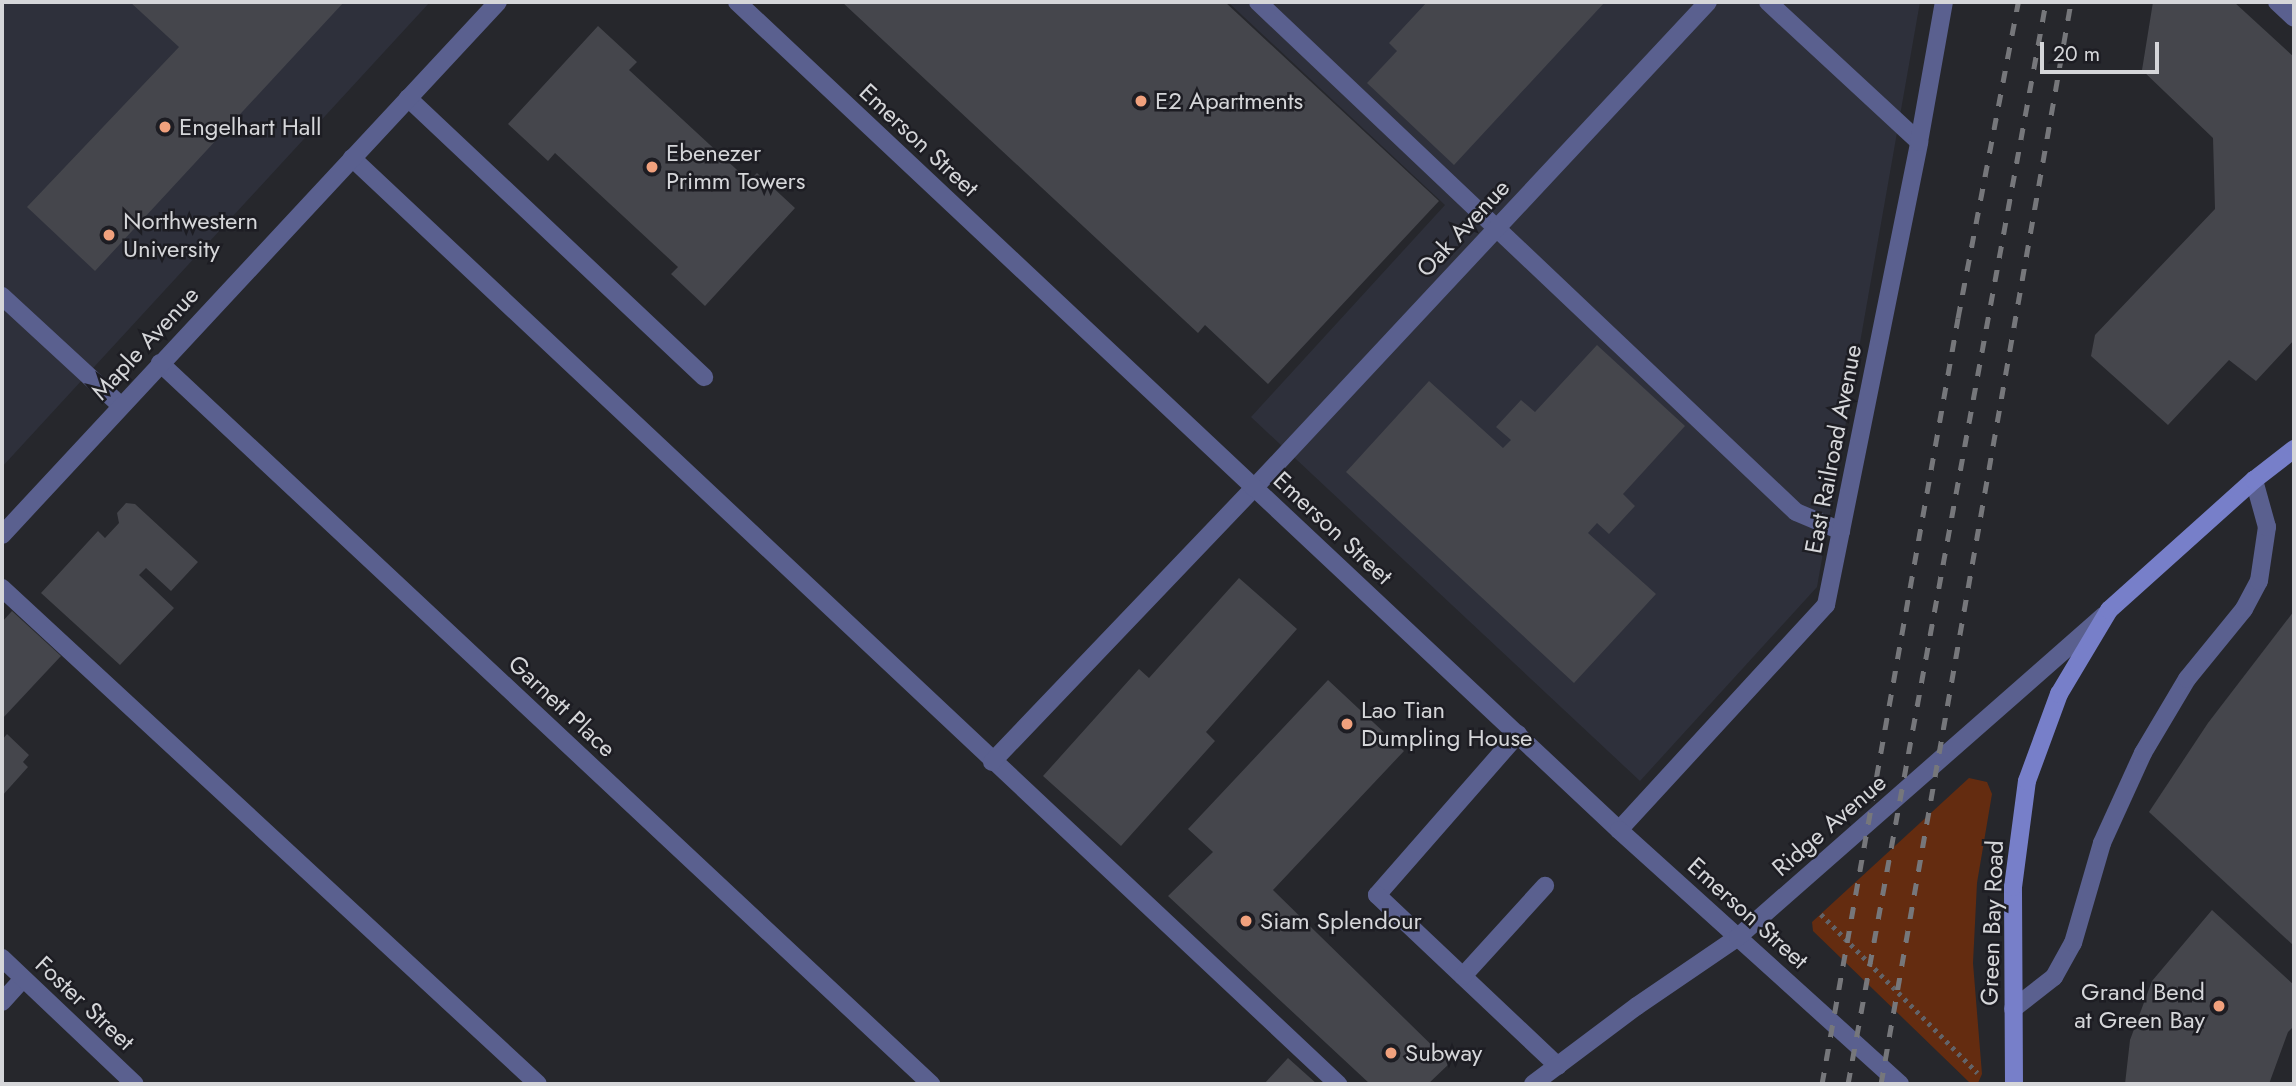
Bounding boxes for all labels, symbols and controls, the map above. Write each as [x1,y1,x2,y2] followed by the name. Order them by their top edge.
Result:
[2044,28,2163,72] scale bar
[2053,39,2100,69] text: 20 m
[853,78,985,202] street label: Emerson Street
[1155,87,1303,115] place label: E2 Apartments
[1133,93,1149,109] marker: E2 Apartments
[179,113,321,141] place label: Engelhart Hall
[157,119,173,135] marker: Engelhart Hall
[666,139,806,195] place label: Ebenezer Primm Towers
[644,159,660,175] marker: Ebenezer Primm Towers
[1411,173,1515,283] street label: Oak Avenue
[123,207,258,263] place label: Northwestern University
[101,227,117,243] marker: Northwestern University
[85,280,205,406] street label: Maple Avenue
[1799,342,1867,556] street label: East Railroad Avenue
[1267,466,1399,590] street label: Emerson Street
[502,649,622,763] street label: Garnett Place
[1361,696,1532,752] place label: Lao Tian Dumpling House
[1339,716,1355,732] marker: Lao Tian Dumpling House
[1766,768,1892,882] street label: Ridge Avenue
[1975,840,2009,1006] street label: Green Bay Road
[1682,851,1814,975] street label: Emerson Street
[1260,907,1422,935] place label: Siam Splendour
[1238,913,1254,929] marker: Siam Splendour
[30,950,140,1056] street label: Foster Street
[2074,978,2205,1034] place label: Grand Bend at Green Bay
[2211,998,2227,1014] marker: Grand Bend at Green Bay
[1405,1039,1482,1067] place label: Subway
[1383,1045,1399,1061] marker: Subway

